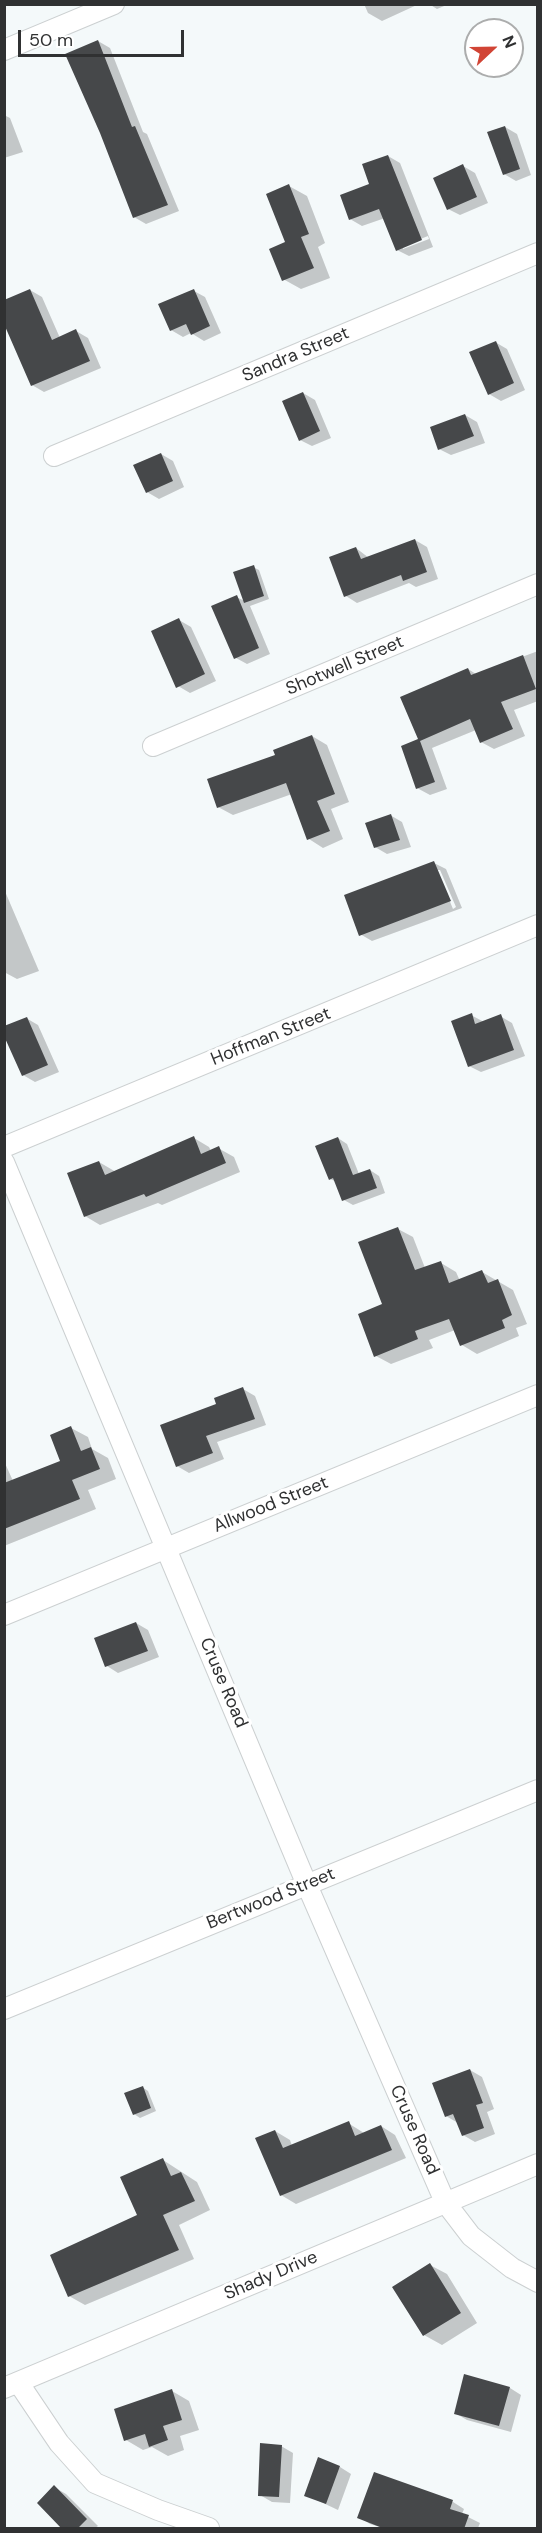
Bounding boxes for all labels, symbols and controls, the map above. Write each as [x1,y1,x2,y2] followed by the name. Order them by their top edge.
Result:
[21,18,188,56] scale bar
[464,18,524,78] north arrow
[29,28,73,52] text: 50 m
[497,32,521,51] text: N
[239,323,353,387] street label: Sandra Street
[283,632,407,700] street label: Shotwell Street
[208,1003,334,1071] street label: Hoffman Street
[210,1472,332,1538] street label: Allwood Street
[194,1635,252,1731] street label: Cruse Road
[204,1863,338,1935] street label: Bertwood Street
[385,2082,443,2178] street label: Cruse Road
[221,2247,321,2305] street label: Shady Drive

